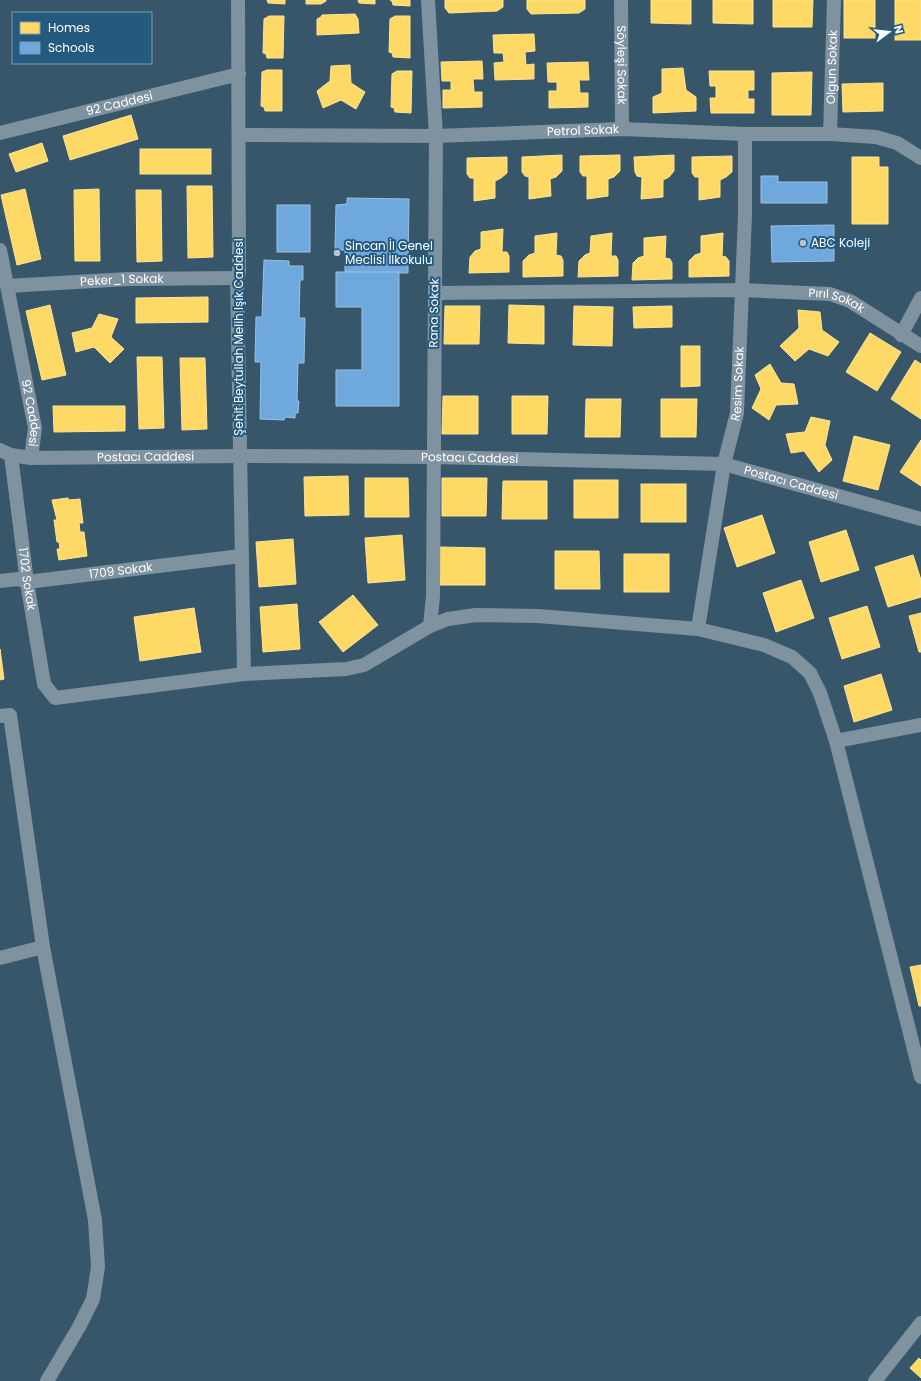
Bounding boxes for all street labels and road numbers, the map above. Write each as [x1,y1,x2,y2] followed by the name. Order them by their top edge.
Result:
[613,25,631,106] street label: Söyleşi Sokak
[822,29,841,104] street label: Olgun Sokak
[84,87,154,119] street label: 92 Caddesi
[546,120,620,140] street label: Petrol Sokak
[230,238,247,436] street label: Şehit Beytullah Melih Işık Caddesi
[80,270,164,290] street label: Peker_1 Sokak
[424,277,443,348] street label: Rana Sokak
[808,284,869,317] street label: Pırıl Sokak
[726,345,748,423] street label: Resim Sokak
[18,378,44,448] street label: 92 Caddesi
[97,447,194,465] street label: Postacı Caddesi
[421,448,519,467] street label: Postacı Caddesi
[742,461,840,503] street label: Postacı Caddesi
[15,546,41,612] street label: 1702 Sokak
[88,558,154,582] street label: 1709 Sokak

